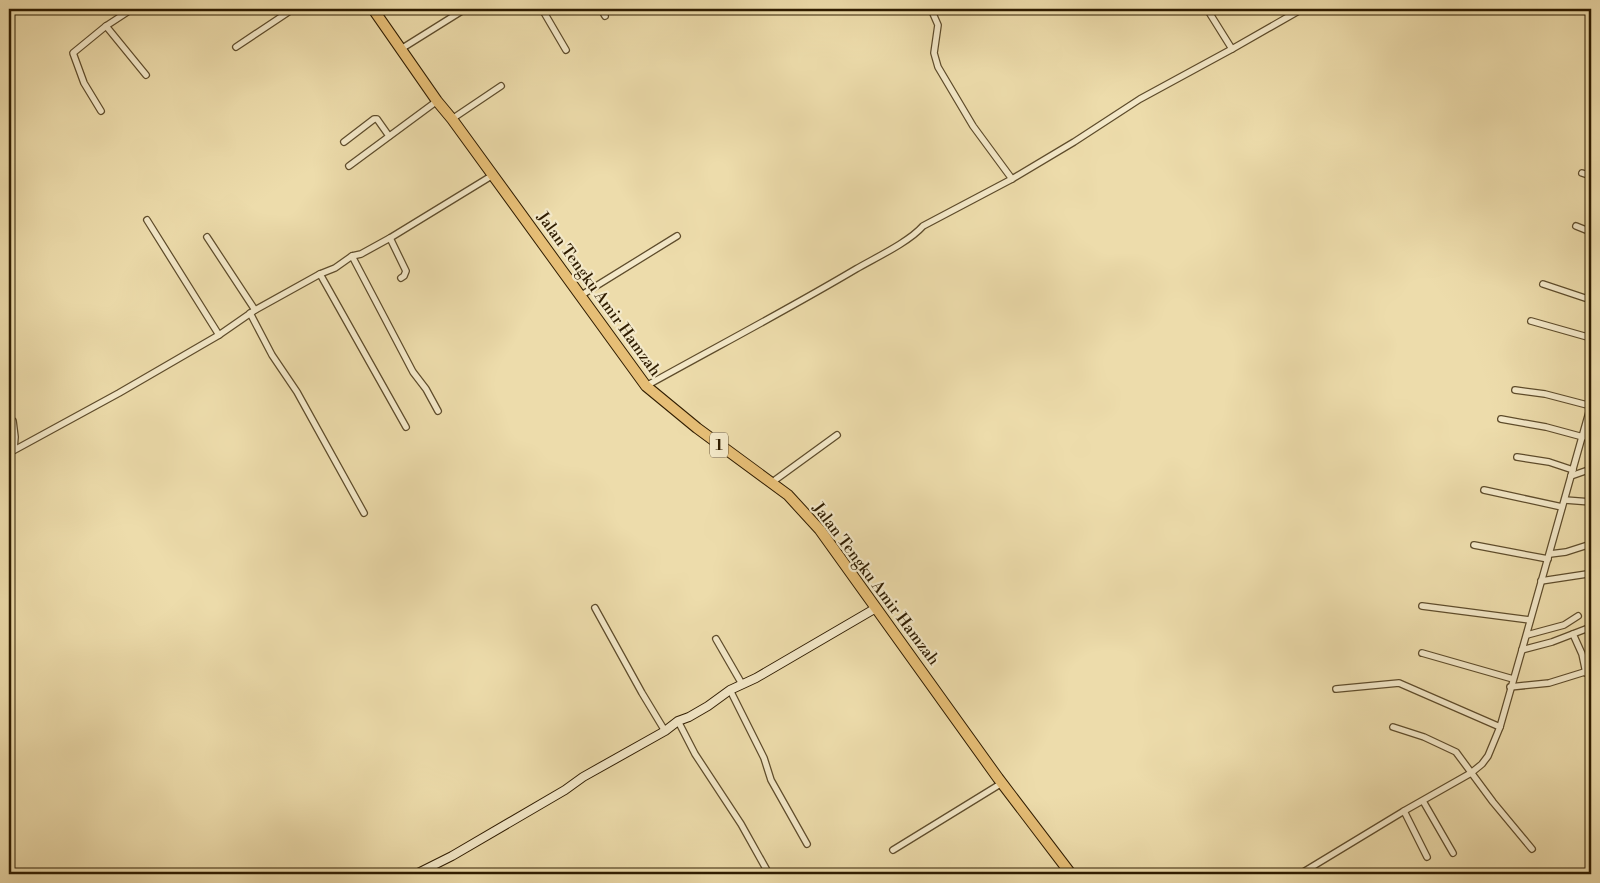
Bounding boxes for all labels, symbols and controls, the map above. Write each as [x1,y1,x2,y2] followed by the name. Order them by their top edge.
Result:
[532,207,666,380] street label: Jalan Tengku Amir Hamzah
[710,432,728,458] road number: 1
[808,498,944,670] street label: Jalan Tengku Amir Hamzah

